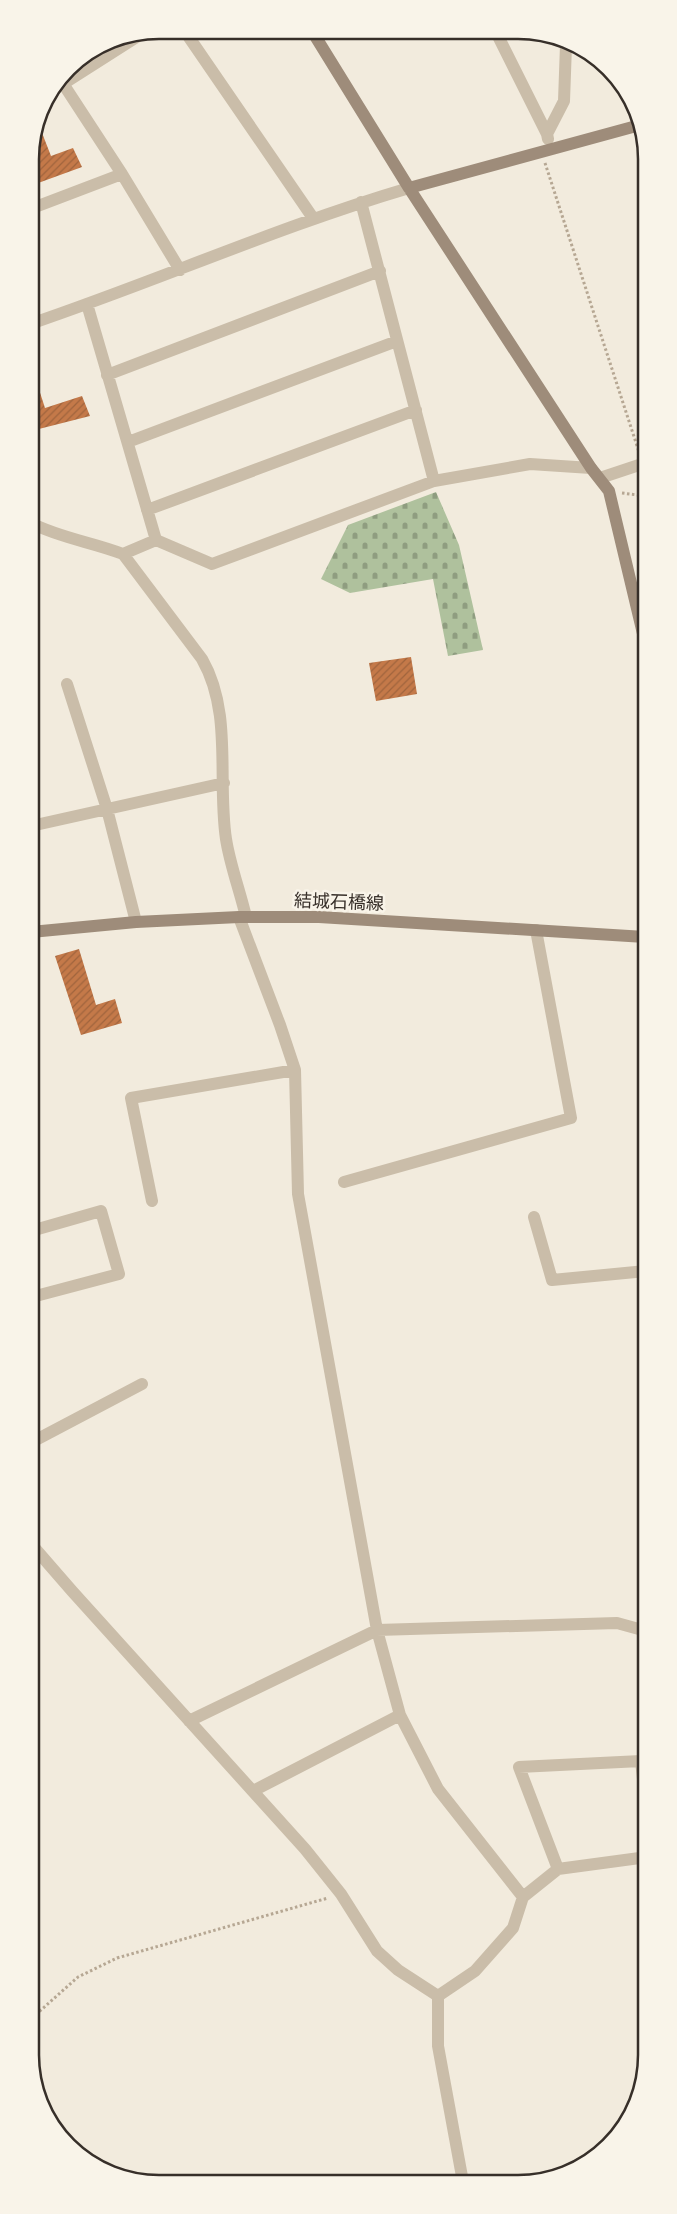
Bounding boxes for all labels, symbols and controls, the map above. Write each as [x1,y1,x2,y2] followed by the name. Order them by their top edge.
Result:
[294,890,384,914] street label: 結城石橋線

